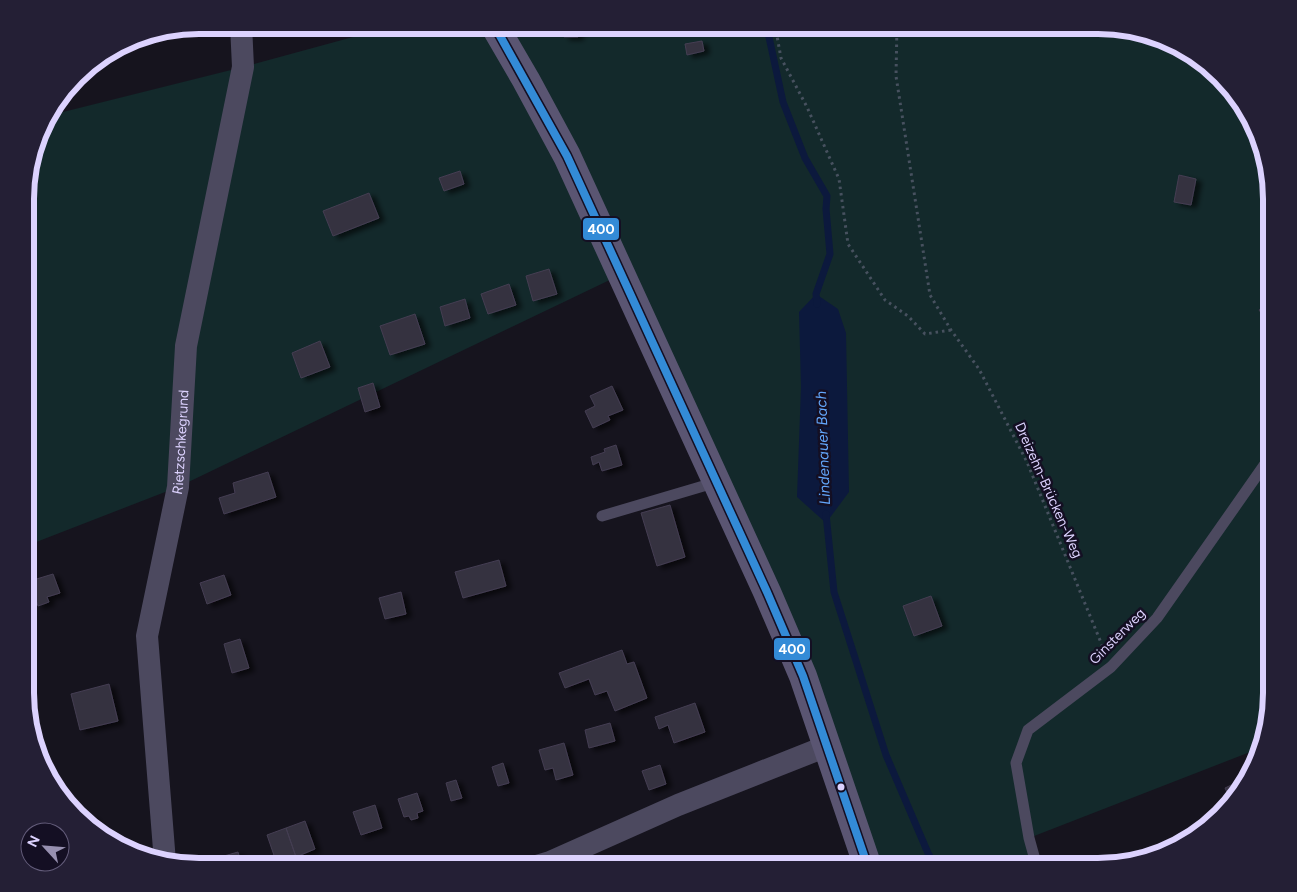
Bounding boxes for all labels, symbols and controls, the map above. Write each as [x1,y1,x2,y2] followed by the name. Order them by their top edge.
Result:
[582,217,620,241] line badge: 400
[587,221,615,238] text: 400
[169,389,193,496] street label: Rietzschkegrund
[812,391,834,505] water label: Lindenauer Bach
[1011,420,1086,561] street label: Dreizehn-Brücken-Weg
[1086,605,1149,668] street label: Ginsterweg
[773,637,811,661] line badge: 400
[778,641,806,658] text: 400
[836,782,846,792] unlabelled marker
[20,822,70,872] north arrow
[24,833,44,850] text: N

